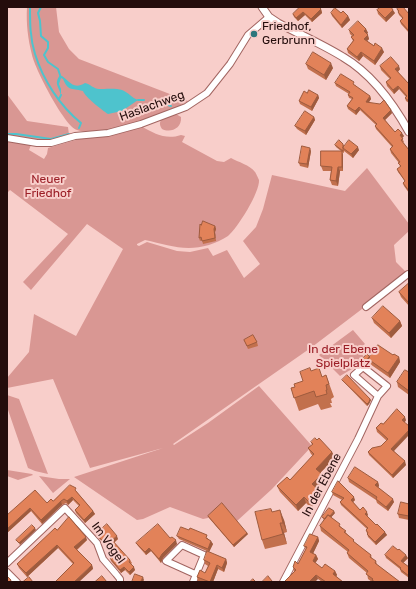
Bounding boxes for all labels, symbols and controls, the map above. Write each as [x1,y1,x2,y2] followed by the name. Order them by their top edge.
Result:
[262,20,315,48] place label: Friedhof, Gerbrunn
[249,29,259,39] marker: Friedhof, Gerbrunn
[118,88,186,124] street label: Haslachweg
[25,173,71,201] park label: Neuer Friedhof
[308,343,378,371] park label: In der Ebene Spielplatz
[299,451,345,519] street label: In der Ebene
[88,519,128,567] street label: Im Vogel

